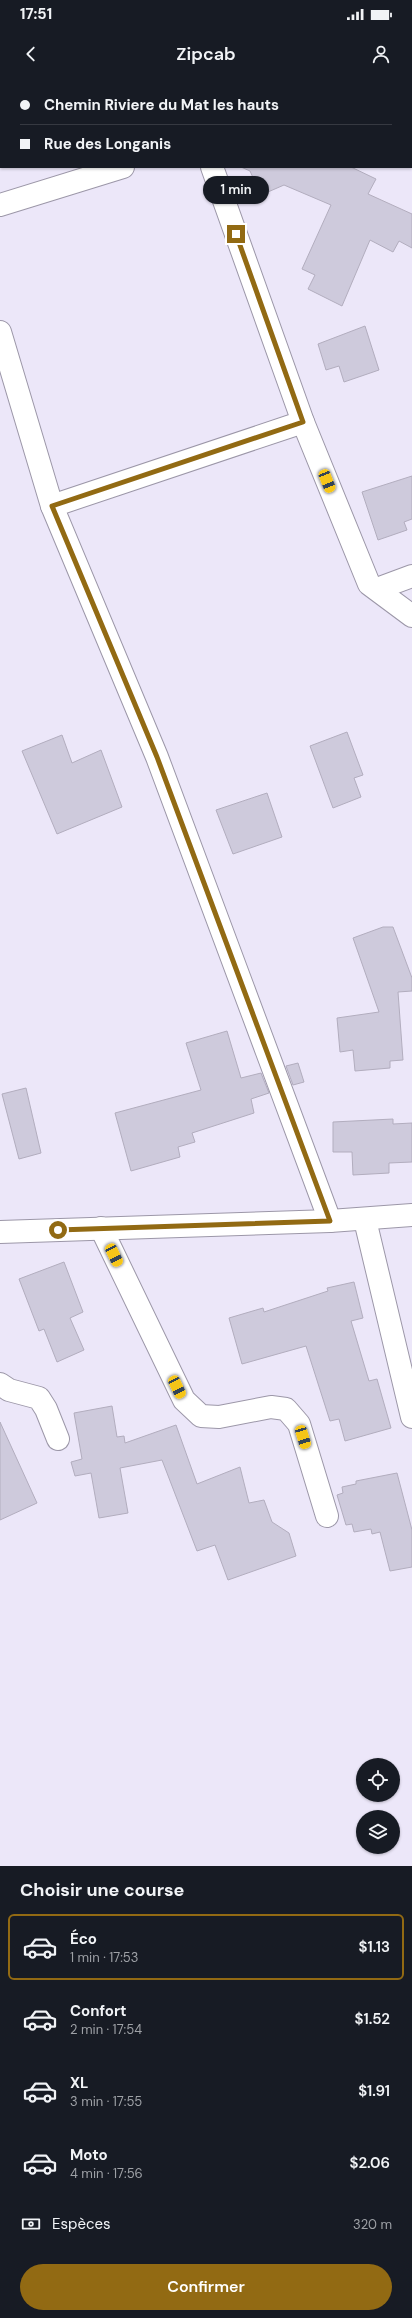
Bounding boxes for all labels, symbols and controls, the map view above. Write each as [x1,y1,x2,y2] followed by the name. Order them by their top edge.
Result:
[20,4,52,24] text: 17:51
[176,42,236,66] text: Zipcab
[20,43,42,65] icon: back
[370,43,392,65] icon: person
[44,95,279,115] text: Chemin Riviere du Mat les hauts
[44,134,171,154] text: Rue des Longanis
[203,176,269,204] callout: 1 min
[220,181,252,198] text: 1 min
[227,225,245,243] route end
[317,468,337,494] car
[49,1221,67,1239] route start
[103,1242,125,1268] car
[166,1374,188,1400] car
[294,1424,312,1450] car
[356,1758,400,1854] map controls
[356,1758,400,1802] button: locate
[356,1810,400,1854] button: layers
[20,1878,184,1902] text: Choisir une course
[22,1929,58,1965] icon: car
[70,1929,97,1949] text: Éco
[359,1937,390,1957] text: $1.13
[70,1949,138,1966] text: 1 min · 17:53
[22,2001,58,2037] icon: car
[70,2001,127,2021] text: Confort
[355,2009,390,2029] text: $1.52
[70,2021,142,2038] text: 2 min · 17:54
[22,2073,58,2109] icon: car
[70,2073,88,2093] text: XL
[358,2081,390,2101] text: $1.91
[70,2093,142,2110] text: 3 min · 17:55
[22,2145,58,2181] icon: car
[70,2145,108,2165] text: Moto
[349,2153,390,2173] text: $2.06
[70,2165,143,2182] text: 4 min · 17:56
[20,2213,42,2235] icon: cash
[52,2214,111,2234] text: Espèces
[353,2216,392,2233] text: 320 m
[20,2264,392,2310] button: Confirmer

